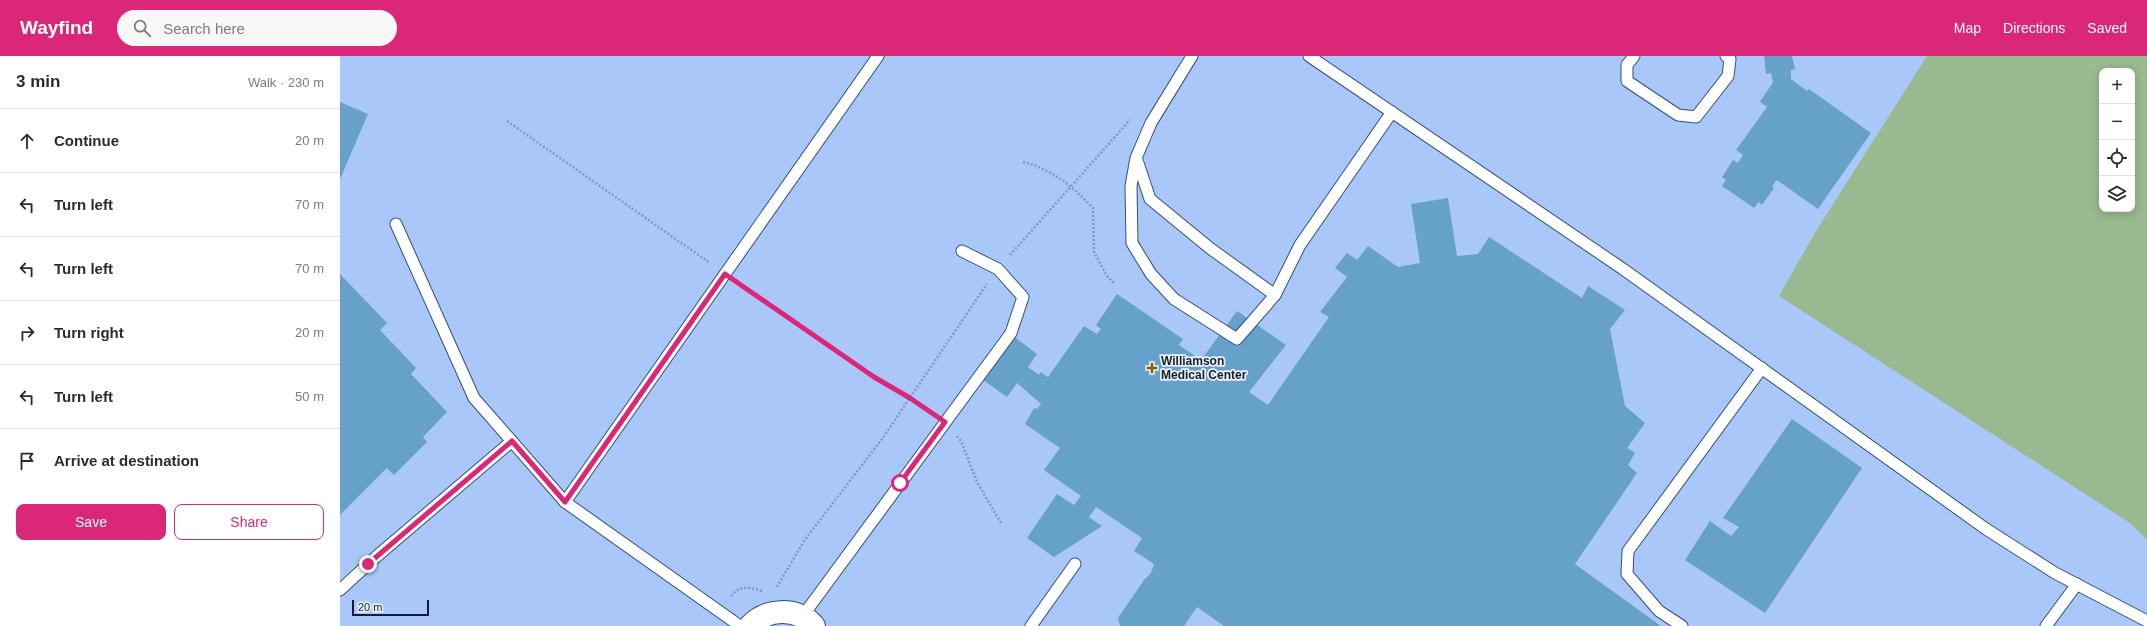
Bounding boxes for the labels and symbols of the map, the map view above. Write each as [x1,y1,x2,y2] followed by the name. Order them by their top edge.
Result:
[1161,354,1247,382] place label: Williamson Medical Center
[1146,362,1158,374] marker: Williamson Medical Center
[891,474,909,492] route start
[359,555,377,573] route end
[352,598,429,617] scale bar

